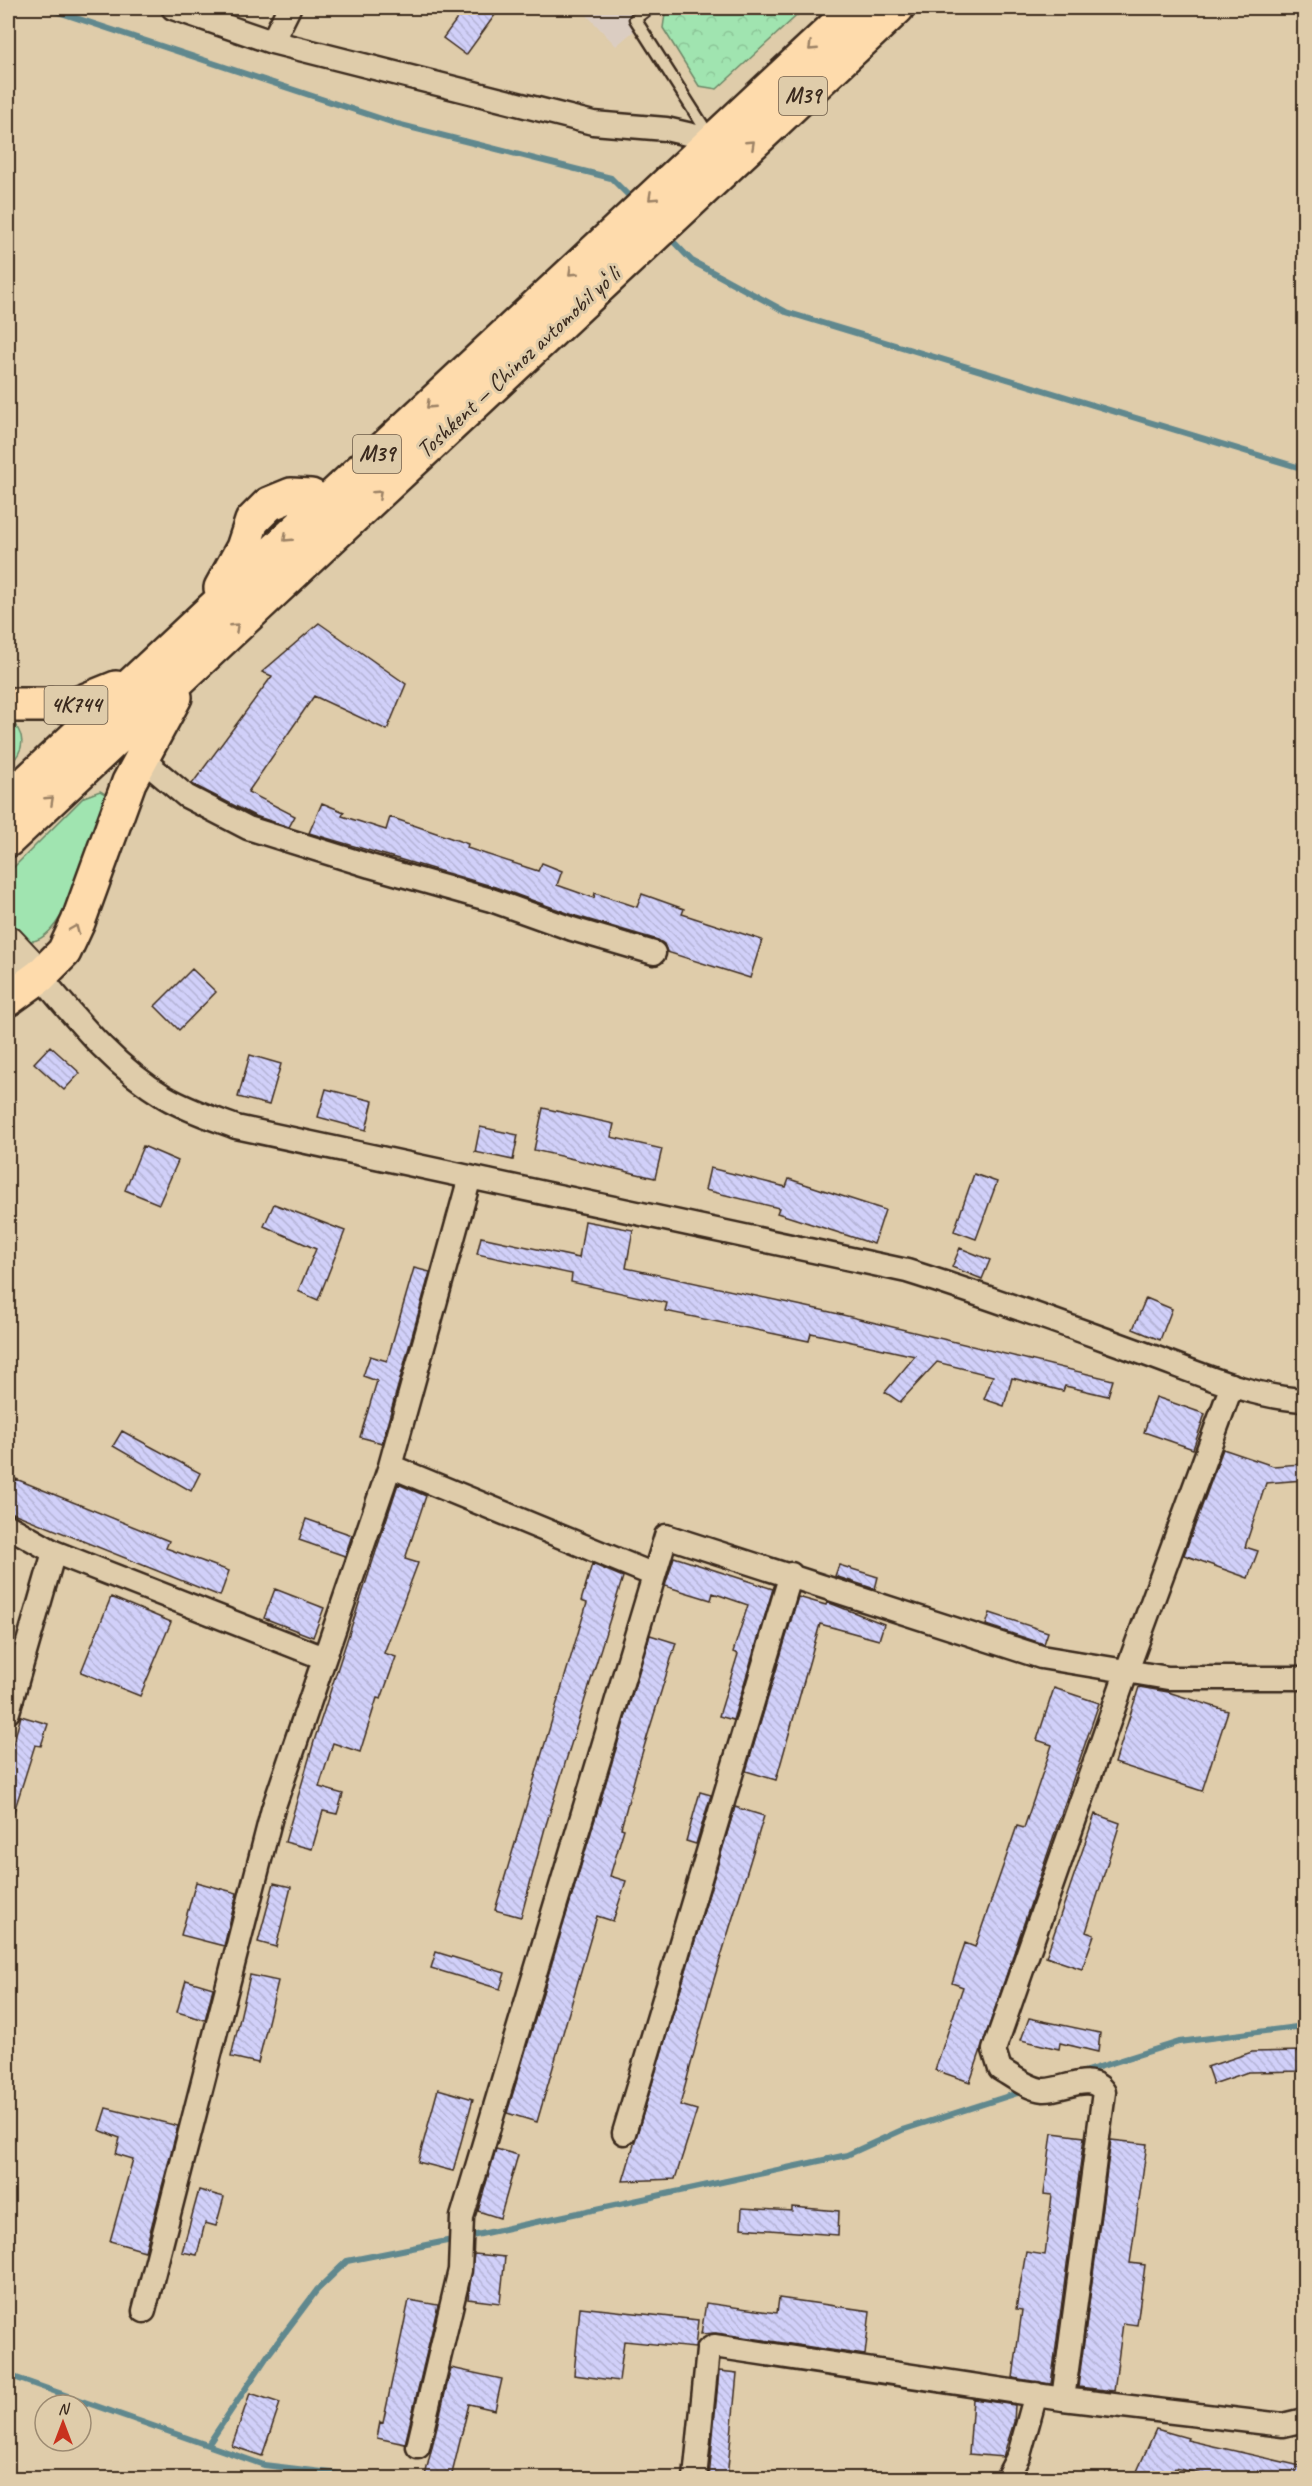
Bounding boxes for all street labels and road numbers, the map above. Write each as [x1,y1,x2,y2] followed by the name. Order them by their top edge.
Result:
[779,77,827,115] road number: M39
[410,258,628,464] street label: Toshkent — Chinoz avtomobil yoʻli
[353,435,401,473] road number: M39
[44,686,107,724] road number: 4К744

